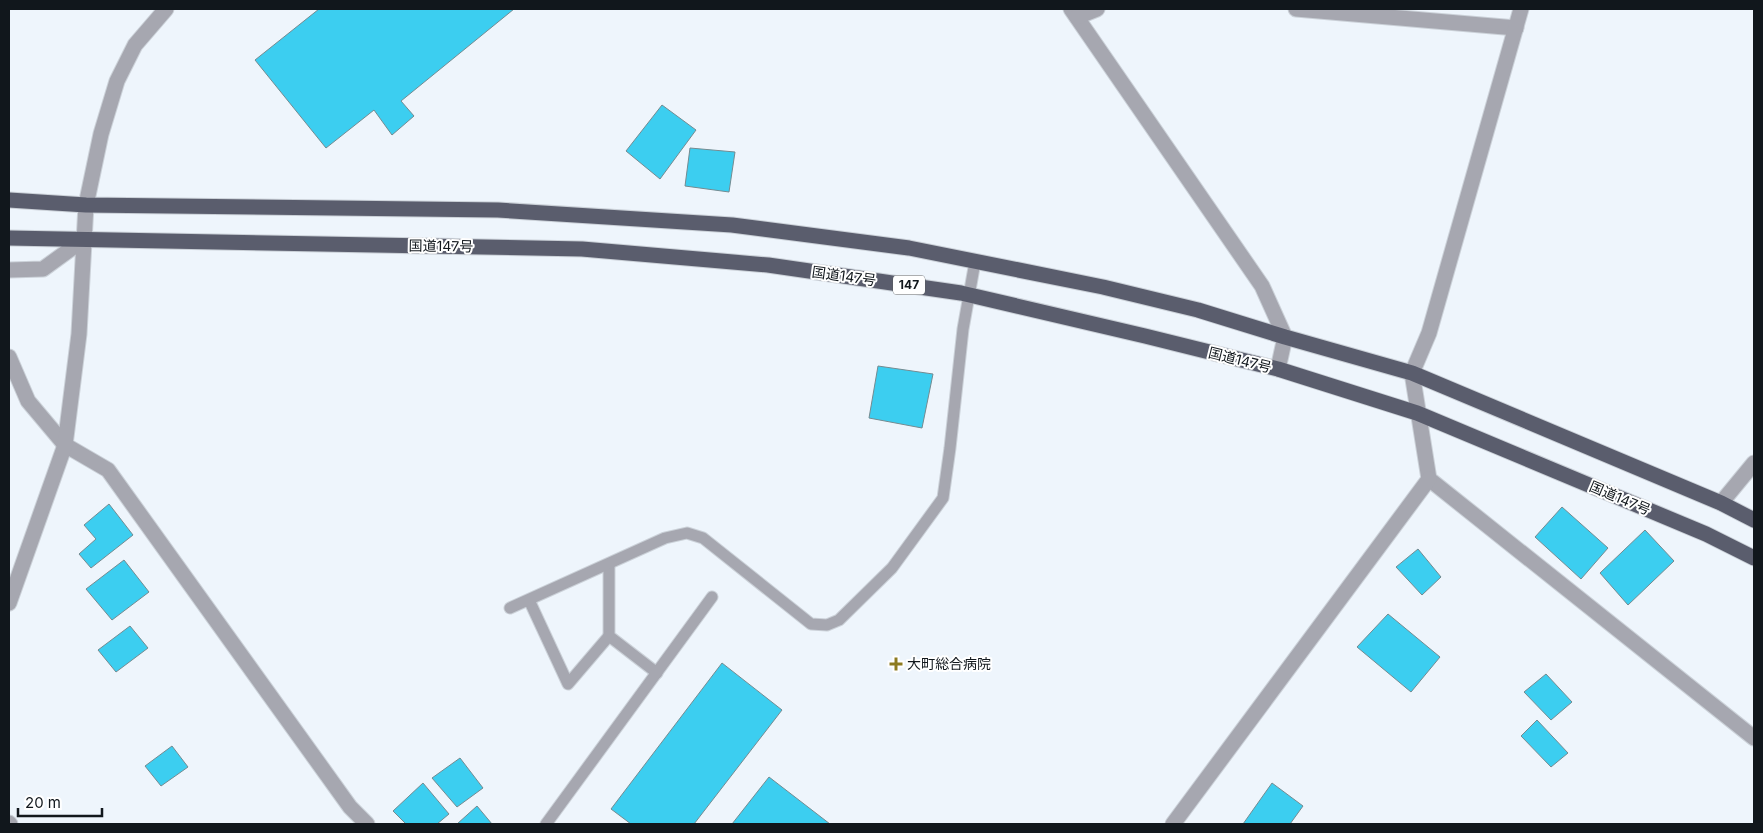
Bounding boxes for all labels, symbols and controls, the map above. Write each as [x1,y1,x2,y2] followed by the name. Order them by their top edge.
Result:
[409,236,473,255] street label: 国道147号
[811,263,877,288] street label: 国道147号
[893,276,925,294] road number: 147
[1207,343,1274,376] street label: 国道147号
[1587,477,1653,518] street label: 国道147号
[907,655,991,672] place label: 大町総合病院
[889,657,903,671] marker: 大町総合病院
[18,786,101,818] scale bar
[25,793,61,812] text: 20 m

